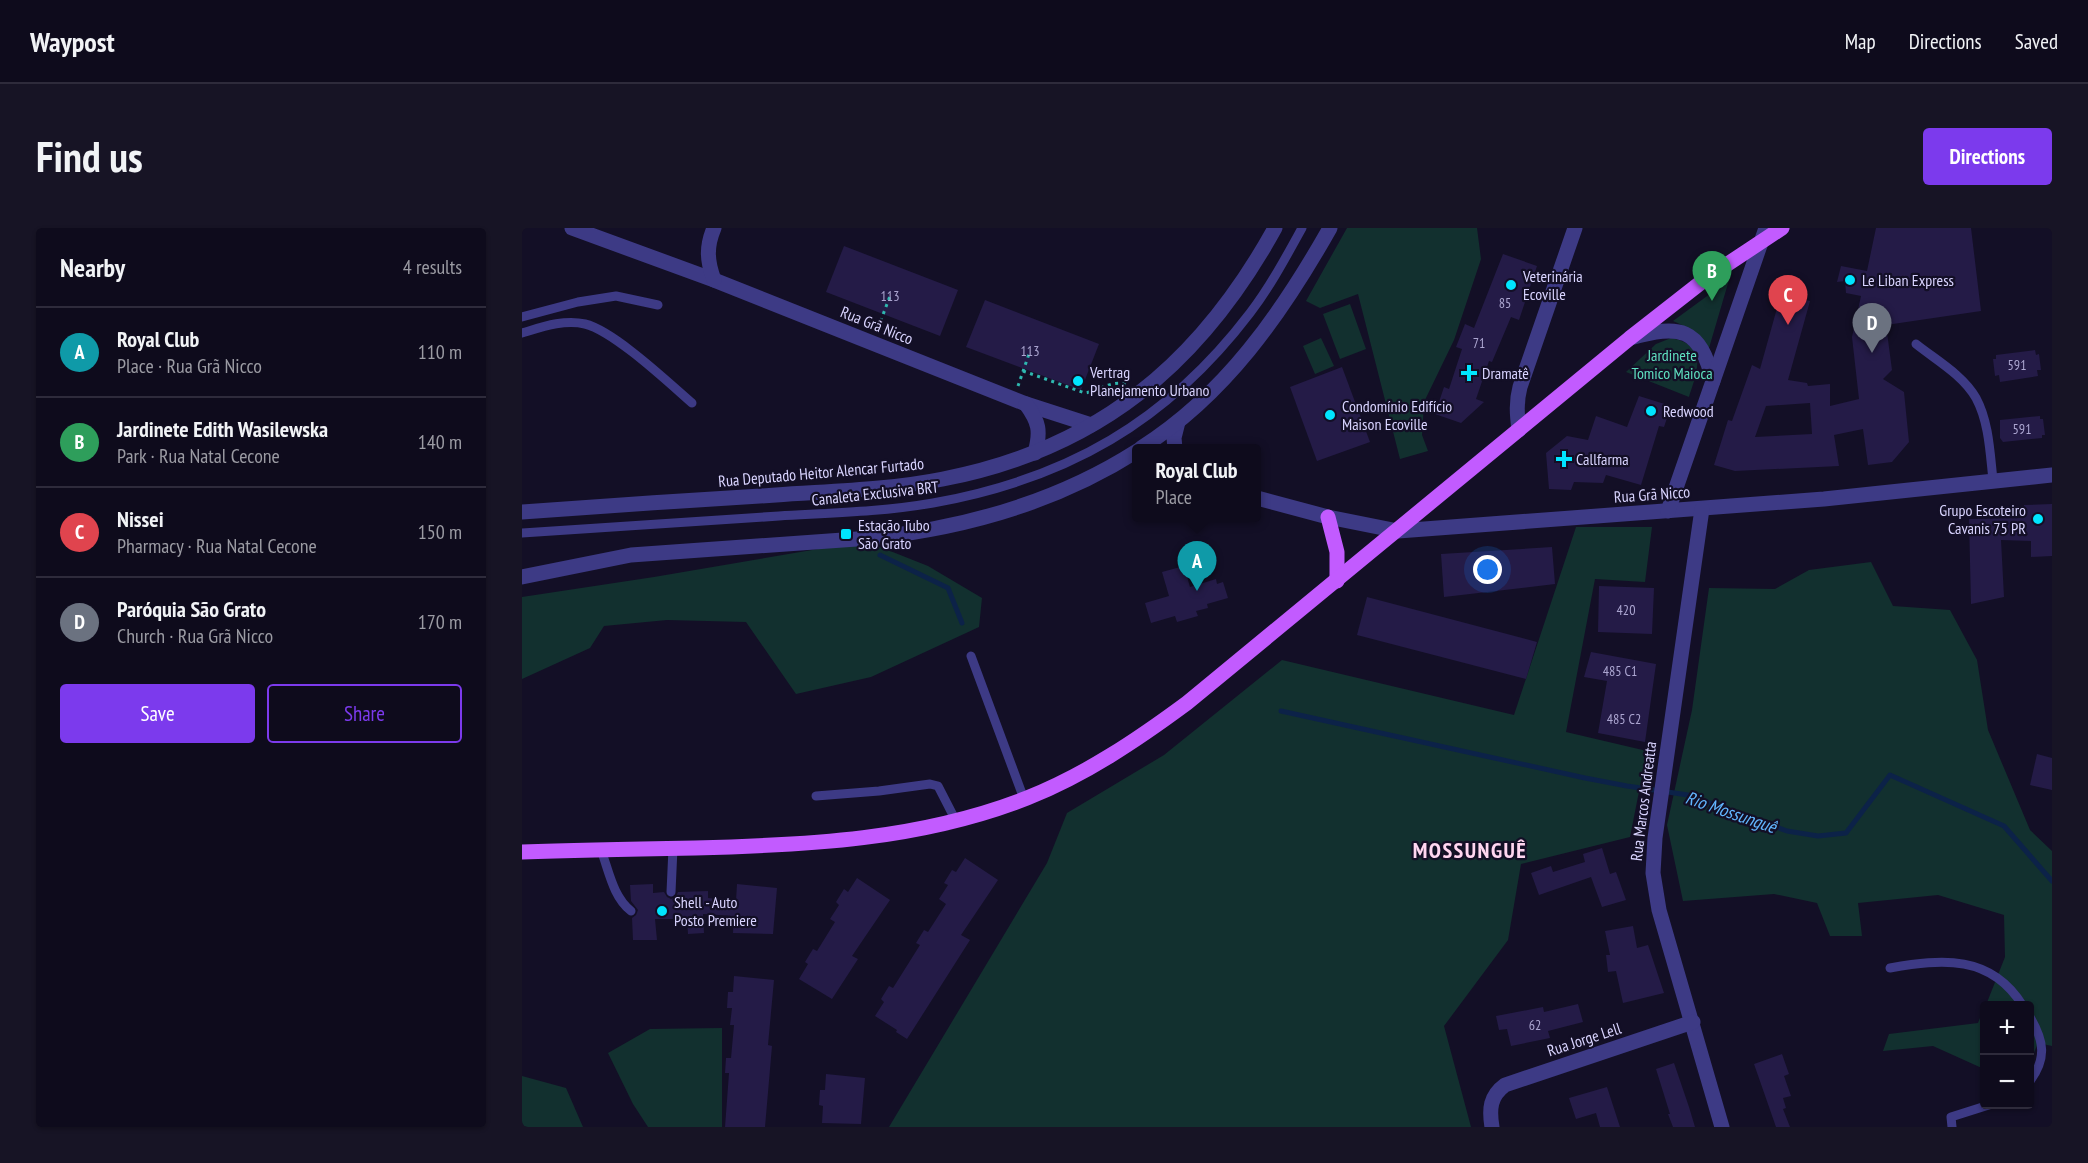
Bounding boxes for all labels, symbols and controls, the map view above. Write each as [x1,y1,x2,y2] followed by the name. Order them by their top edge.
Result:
[30,23,115,60] text: Waypost
[1845,28,1876,55] text: Map
[1909,28,1982,55] text: Directions
[2015,28,2058,55] text: Saved
[1923,128,2052,185] button: Directions
[36,129,143,184] text: Find us
[60,251,125,284] text: Nearby
[1692,251,1732,301] pin: B
[403,254,462,280] text: 4 results
[1522,266,1583,304] place label: Veterinária Ecoville
[1862,270,1954,290] place label: Le Liban Express
[1843,273,1857,287] marker: Le Liban Express
[1768,276,1808,325] pin: C
[1504,278,1518,292] marker: Veterinária Ecoville
[881,287,899,305] house number: 113
[1499,294,1511,312] house number: 85
[838,301,916,349] street label: Rua Grã Nicco
[1852,304,1892,353] pin: D
[117,325,199,353] text: Royal Club
[1473,334,1485,352] house number: 71
[74,339,85,365] text: A
[418,339,462,365] text: 110 m
[1021,342,1039,360] house number: 113
[1631,345,1713,383] park label: Jardinete Tomico Maioca
[117,353,262,379] text: Place · Rua Grã Nicco
[2008,356,2026,374] house number: 591
[1089,362,1210,400] place label: Vertrag Planejamento Urbano
[1482,363,1529,383] place label: Dramatê
[1460,364,1478,382] marker: Dramatê
[1071,374,1085,388] marker: Vertrag Planejamento Urbano
[1342,396,1452,434] place label: Condomínio Edifício Maison Ecoville
[1663,401,1714,421] place label: Redwood
[1644,404,1658,418] marker: Redwood
[1323,408,1337,422] marker: Condomínio Edifício Maison Ecoville
[117,415,328,443] text: Jardinete Edith Wasilewska
[2013,420,2031,438] house number: 591
[75,429,84,455] text: B
[418,429,462,455] text: 140 m
[117,443,280,469] text: Park · Rua Natal Cecone
[1132,444,1261,522] popup
[1576,449,1629,469] place label: Callfarma
[1557,452,1571,466] marker: Callfarma
[717,453,925,491] street label: Rua Deputado Heitor Alencar Furtado
[1155,456,1238,484] text: Royal Club
[811,476,939,510] street label: Canaleta Exclusiva BRT
[1613,481,1691,507] street label: Rua Grã Nicco
[1155,484,1192,510] text: Place
[1939,500,2026,538] place label: Grupo Escoteiro Cavanis 75 PR
[117,505,164,533] text: Nissei
[2031,512,2045,526] marker: Grupo Escoteiro Cavanis 75 PR
[858,515,930,553] place label: Estação Tubo São Grato
[75,519,84,545] text: C
[418,519,462,545] text: 150 m
[839,527,853,541] marker: Estação Tubo São Grato
[117,533,317,559] text: Pharmacy · Rua Natal Cecone
[1178,542,1216,591] pin: A
[1473,555,1502,584] your location
[117,595,266,623] text: Paróquia São Grato
[1617,601,1635,619] house number: 420
[74,609,85,635] text: D
[418,609,462,635] text: 170 m
[117,623,273,649] text: Church · Rua Grã Nicco
[1603,662,1637,680] house number: 485 C1
[60,684,255,743] button: Save
[267,684,462,743] button: Share
[1607,710,1641,728] house number: 485 C2
[1626,740,1660,862] street label: Rua Marcos Andreatta
[1683,786,1781,839] water label: Rio Mossunguê
[1413,836,1527,864] district label: MOSSUNGUÊ
[674,892,757,930] place label: Shell - Auto Posto Premiere
[655,904,669,918] marker: Shell - Auto Posto Premiere
[1980,1001,2034,1109] map controls
[1980,1001,2034,1055] button: +
[1529,1016,1541,1034] house number: 62
[1545,1018,1624,1060] street label: Rua Jorge Lell
[1980,1055,2034,1109] button: −

